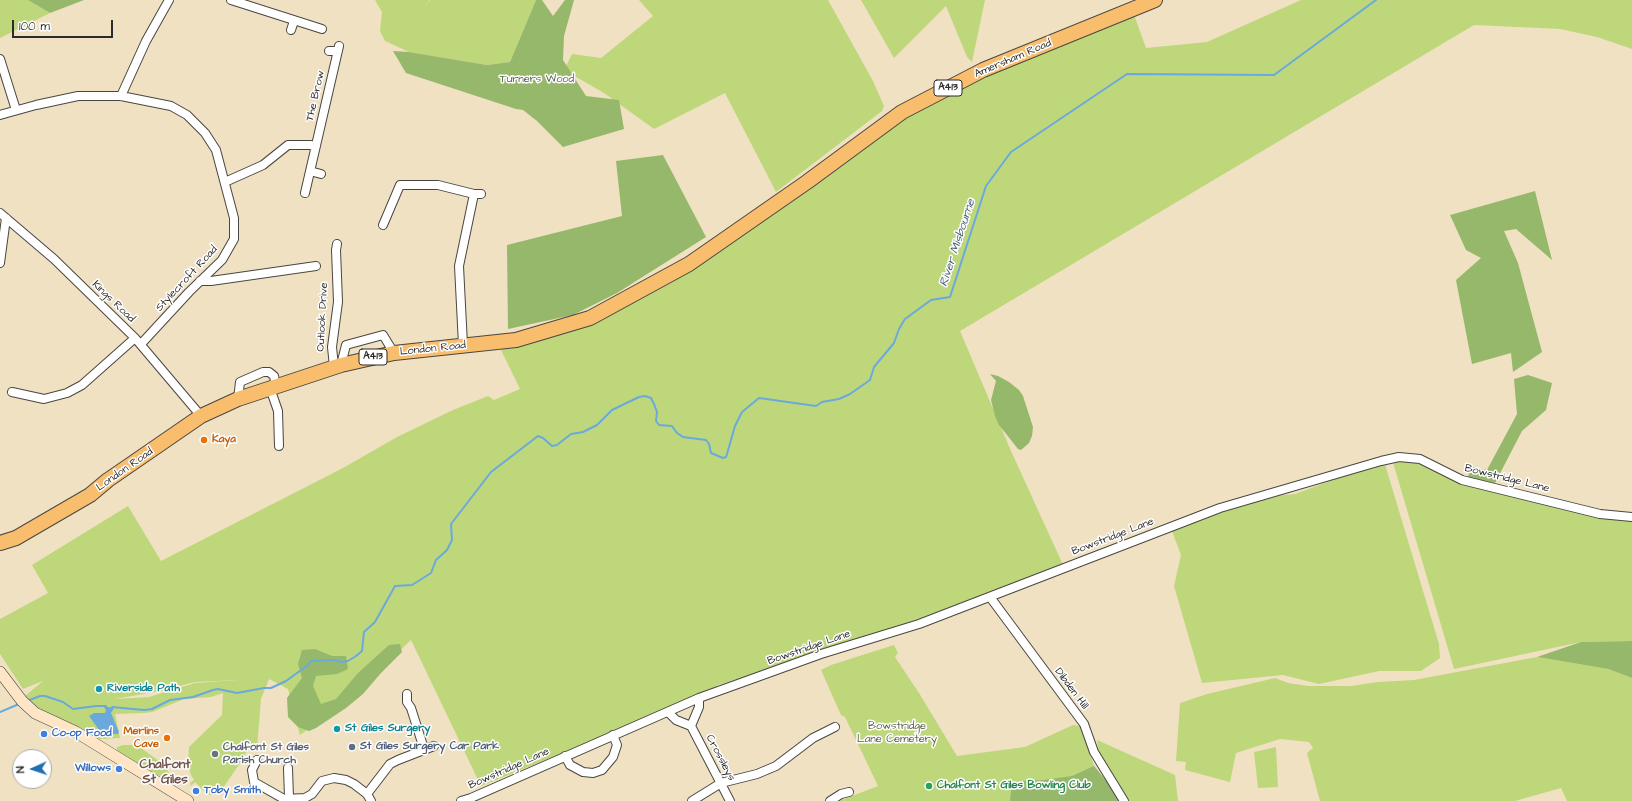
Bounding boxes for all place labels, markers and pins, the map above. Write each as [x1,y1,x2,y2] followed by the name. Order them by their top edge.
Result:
[212,433,236,447] place label: Kaya
[199,435,209,445] marker: Kaya
[107,682,180,696] place label: Riverside Path
[94,684,104,694] marker: Riverside Path
[345,722,430,736] place label: St Giles Surgery
[332,724,342,734] marker: St Giles Surgery
[123,725,159,751] place label: Merlins Cave
[52,727,112,741] place label: Co-op Food
[39,729,49,739] marker: Co-op Food
[162,733,172,743] marker: Merlins Cave
[360,740,499,754] place label: St Giles Surgery Car Park
[223,741,309,767] place label: Chalfont St Giles Parish Church
[347,742,357,752] marker: St Giles Surgery Car Park
[210,749,220,759] marker: Chalfont St Giles Parish Church
[75,762,111,776] place label: Willows
[114,764,124,774] marker: Willows
[937,779,1091,793] place label: Chalfont St Giles Bowling Club
[924,781,934,791] marker: Chalfont St Giles Bowling Club
[204,784,261,798] place label: Toby Smith
[191,786,201,796] marker: Toby Smith

